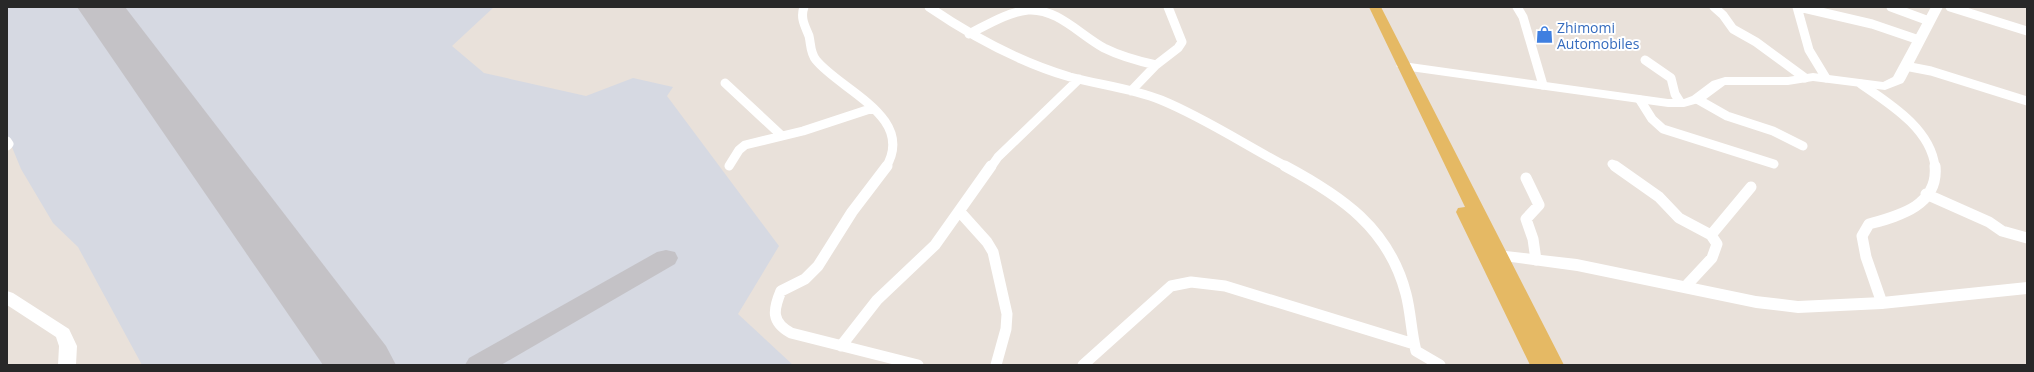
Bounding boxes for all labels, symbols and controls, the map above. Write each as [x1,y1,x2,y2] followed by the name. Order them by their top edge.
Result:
[1557,18,1640,53] place label: Zhimomi Automobiles
[1534,25,1554,45] shop icon: Zhimomi Automobiles

